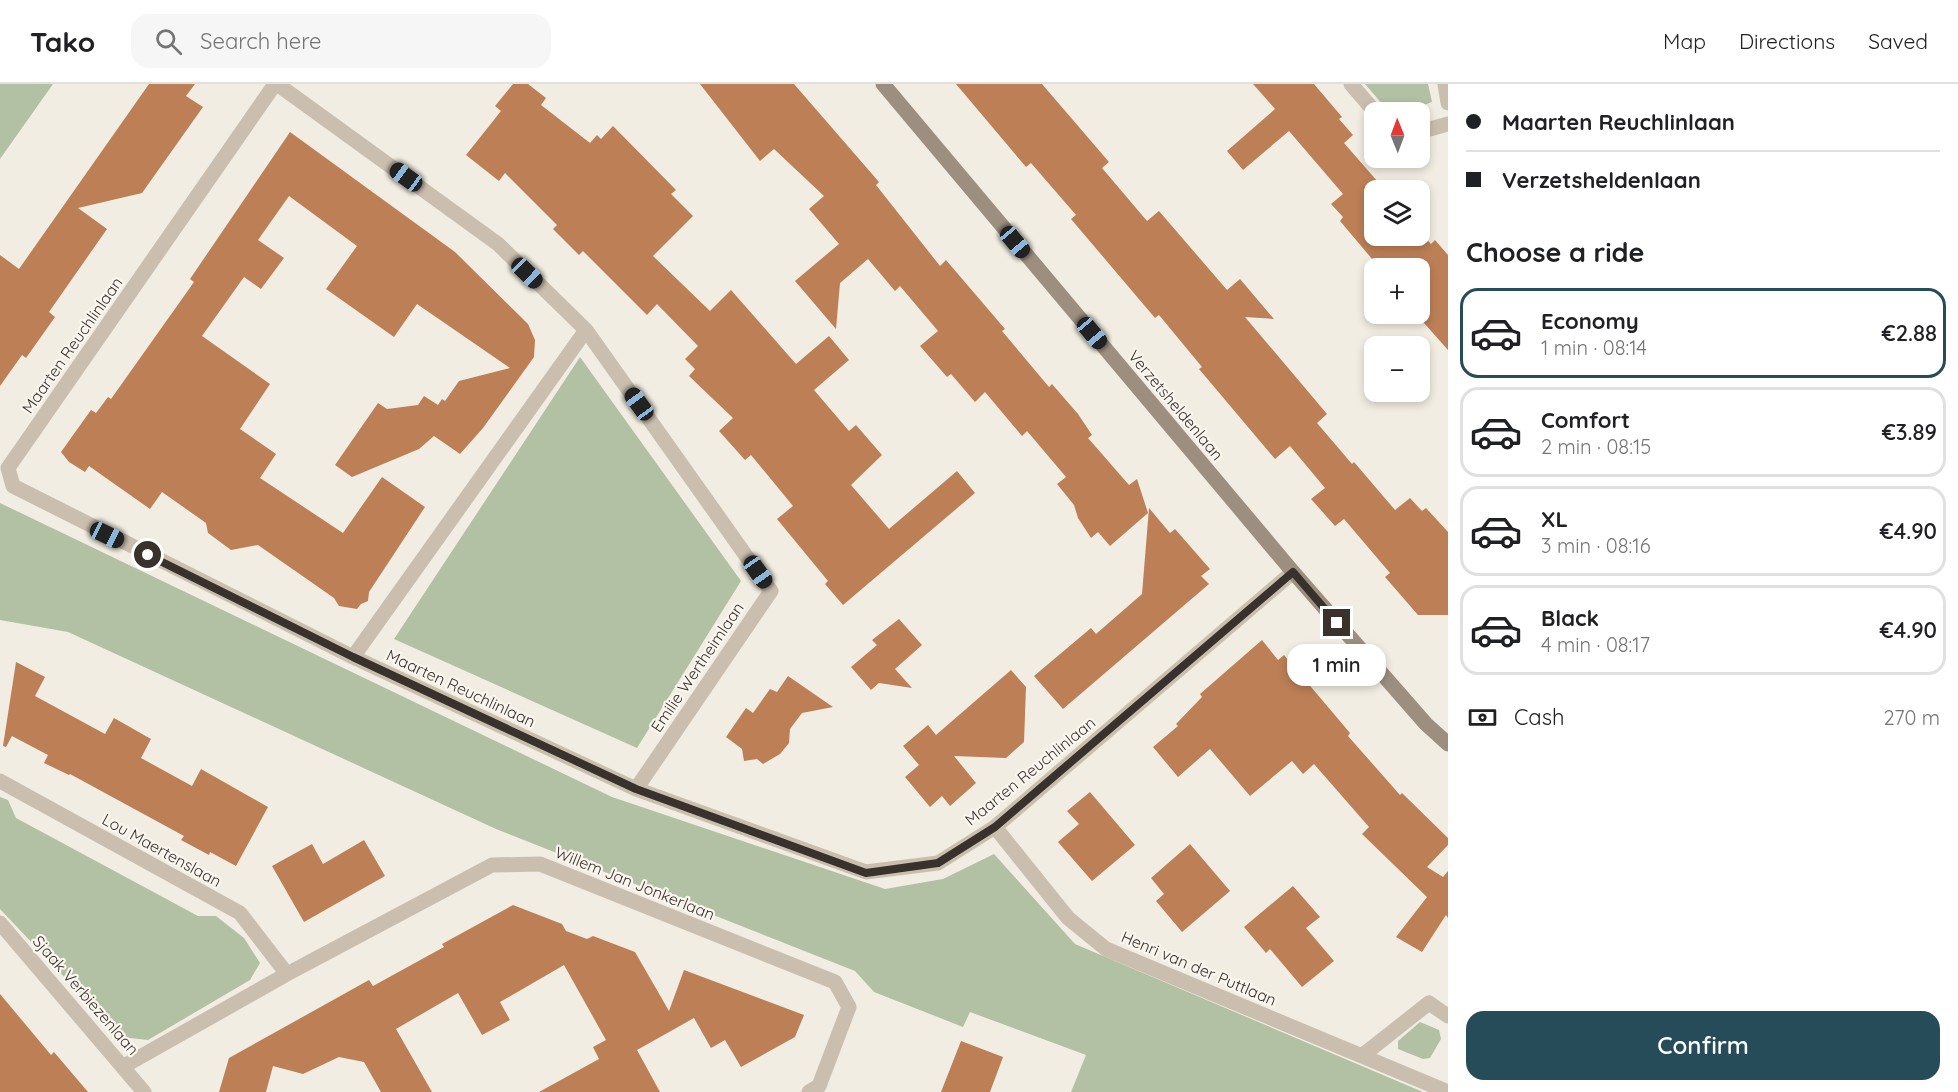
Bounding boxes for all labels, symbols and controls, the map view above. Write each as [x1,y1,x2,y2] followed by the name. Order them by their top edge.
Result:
[131,14,551,68] search box
[30,24,95,59] text: Tako
[152,25,185,58] icon: search
[200,27,322,55] text: Search here
[1663,28,1706,54] text: Map
[1739,28,1835,54] text: Directions
[1868,28,1928,54] text: Saved
[1364,102,1430,168] north arrow
[1364,102,1430,402] map controls
[1502,108,1735,136] text: Maarten Reuchlinlaan
[386,159,426,195] car
[1502,166,1701,194] text: Verzetsheldenlaan
[1364,180,1430,246] button: layers
[997,222,1033,262] car
[1466,235,1644,269] text: Choose a ride
[508,254,546,292] car
[1364,258,1430,324] button: +
[17,273,127,417] street label: Maarten Reuchlinlaan
[1469,306,1523,360] icon: car
[1541,307,1639,335] text: Economy
[1074,313,1110,353] car
[1882,319,1937,347] text: €2.88
[1541,335,1647,360] text: 1 min · 08:14
[1364,336,1430,402] button: −
[1124,346,1228,464] street label: Verzetsheldenlaan
[621,384,657,424] car
[1469,405,1523,459] icon: car
[1541,406,1630,434] text: Comfort
[1882,418,1937,446] text: €3.89
[1541,434,1651,459] text: 2 min · 08:15
[1469,504,1523,558] icon: car
[1541,505,1568,533] text: XL
[1880,517,1937,545] text: €4.90
[87,519,127,551] car
[1541,533,1650,558] text: 3 min · 08:16
[134,541,161,568] route start
[740,552,776,592] car
[646,598,748,736] street label: Emilie Wertheimlaan
[1469,603,1523,657] icon: car
[1541,604,1599,632] text: Black
[1323,609,1350,636] route end
[1880,616,1937,644] text: €4.90
[1541,632,1650,657] text: 4 min · 08:17
[1288,644,1386,686] callout: 1 min
[383,645,539,731] street label: Maarten Reuchlinlaan
[1313,652,1360,677] text: 1 min
[1466,701,1499,734] icon: cash
[1514,703,1565,731] text: Cash
[1883,705,1940,730] text: 270 m
[961,712,1099,830] street label: Maarten Reuchlinlaan
[99,809,225,891] street label: Lou Maertenslaan
[552,842,718,924] street label: Willem Jan Jonkerlaan
[1118,926,1280,1010] street label: Henri van der Puttlaan
[29,931,143,1059] street label: Sjaak Verbiezenlaan
[1466,1011,1940,1080] button: Confirm

